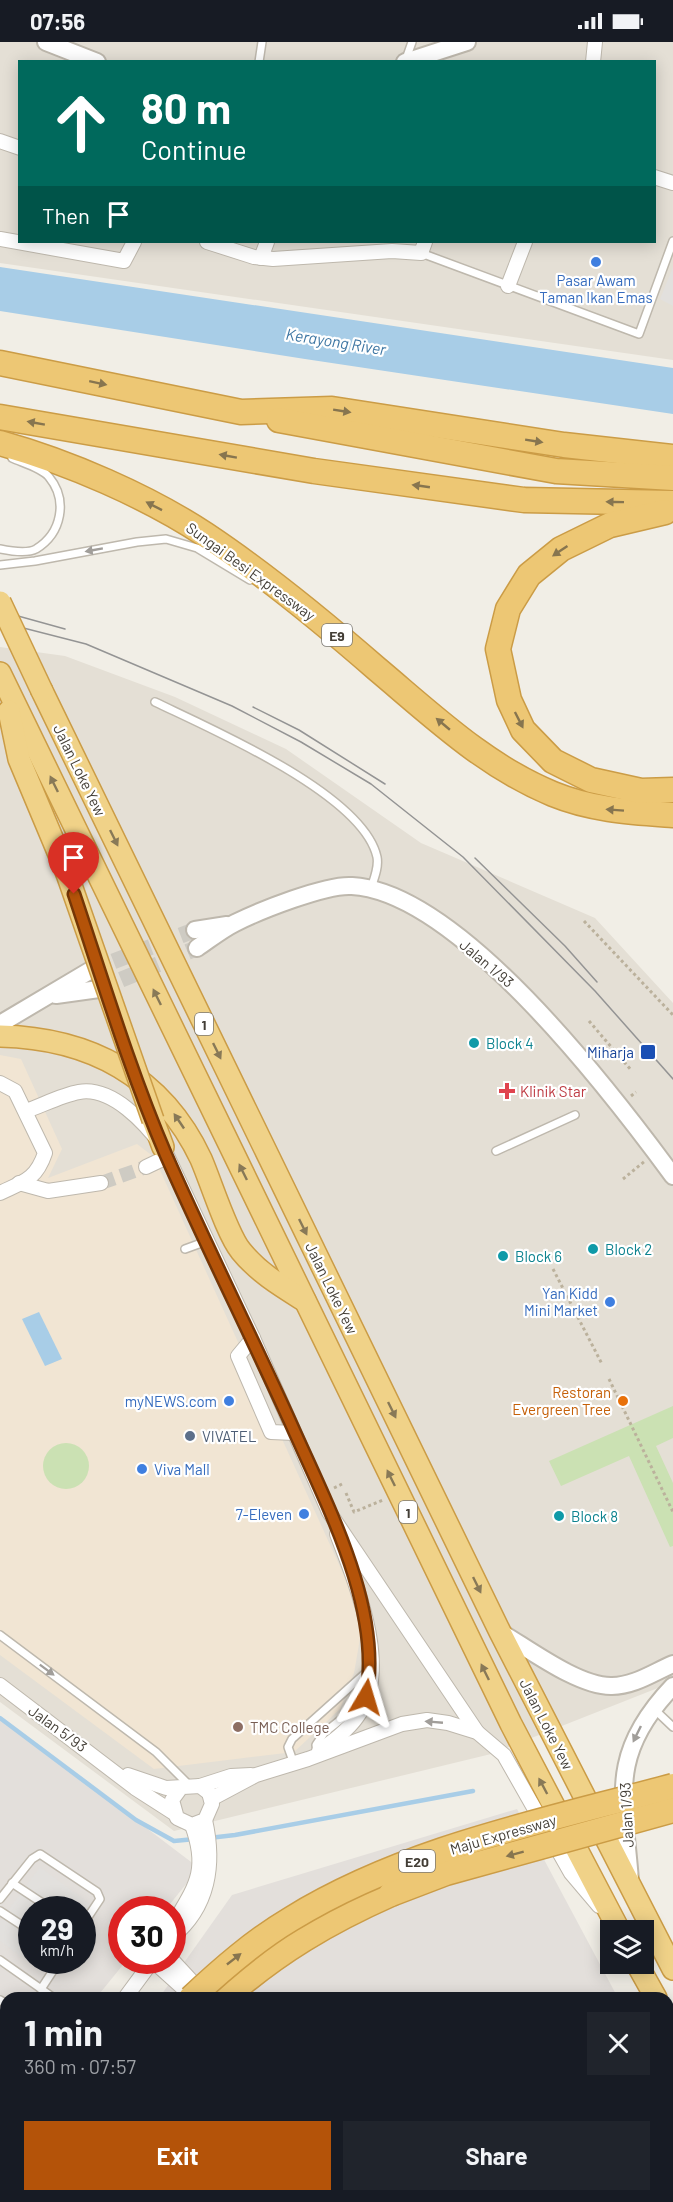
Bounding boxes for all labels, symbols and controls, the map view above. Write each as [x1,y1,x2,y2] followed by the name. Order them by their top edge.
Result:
[30,8,85,34] text: 07:56
[141,82,231,132] text: 80 m
[42,84,120,162] icon: ahead
[141,133,247,165] text: Continue
[102,198,135,231] icon: arrive
[42,202,90,228] text: Then
[589,255,603,269] marker: Pasar Awam Taman Ikan Emas
[539,271,653,306] place label: Pasar Awam Taman Ikan Emas
[285,324,389,358] water label: Kerayong River
[89,379,108,388] one-way arrow
[332,406,351,415] one-way arrow
[26,418,45,427] one-way arrow
[525,436,544,445] one-way arrow
[218,451,237,460] one-way arrow
[411,481,430,490] one-way arrow
[605,497,624,507] one-way arrow
[145,501,163,511] one-way arrow
[183,518,319,624] street label: Sungai Besi Expressway
[84,545,103,554] one-way arrow
[552,545,568,557] one-way arrow
[322,624,352,646] road number: E9
[514,712,523,729] one-way arrow
[435,718,451,731] one-way arrow
[50,721,110,819] street label: Jalan Loke Yew
[49,775,58,792] one-way arrow
[605,806,624,815] one-way arrow
[109,830,118,847] one-way arrow
[48,832,99,894] pin
[57,841,90,874] icon: arrive
[456,935,518,991] street label: Jalan 1/93
[153,988,163,1006] one-way arrow
[195,1013,213,1035] road number: 1
[486,1034,534,1052] place label: Block 4
[467,1036,481,1050] marker: Block 4
[213,1043,222,1060] one-way arrow
[587,1043,634,1061] place label: Miharja
[639,1043,657,1061] marker: Miharja
[498,1082,516,1100] marker: Klinik Star
[520,1082,587,1100] place label: Klinik Star
[174,1112,185,1129] one-way arrow
[238,1164,247,1181] one-way arrow
[298,1218,307,1235] one-way arrow
[302,1239,362,1337] street label: Jalan Loke Yew
[605,1240,652,1258] place label: Block 2
[586,1242,600,1256] marker: Block 2
[515,1247,562,1265] place label: Block 6
[496,1249,510,1263] marker: Block 6
[524,1284,598,1319] place label: Yan Kidd Mini Market
[603,1295,617,1309] marker: Yan Kidd Mini Market
[512,1383,611,1418] place label: Restoran Evergreen Tree
[125,1392,217,1410] place label: myNEWS.com
[222,1394,236,1408] marker: myNEWS.com
[616,1394,630,1408] marker: Restoran Evergreen Tree
[387,1401,396,1418] one-way arrow
[202,1427,256,1445] place label: VIVATEL
[183,1429,197,1443] marker: VIVATEL
[154,1460,210,1478] place label: Viva Mall
[135,1462,149,1476] marker: Viva Mall
[386,1469,396,1486] one-way arrow
[399,1501,417,1523] road number: 1
[236,1505,292,1523] place label: 7-Eleven
[297,1507,311,1521] marker: 7-Eleven
[571,1507,618,1525] place label: Block 8
[552,1509,566,1523] marker: Block 8
[472,1576,481,1593] one-way arrow
[481,1663,490,1680] one-way arrow
[38,1664,54,1676] one-way arrow
[334,1665,398,1729] position arrow
[516,1676,578,1773] street label: Jalan Loke Yew
[25,1701,91,1755] street label: Jalan 5/93
[425,1717,444,1727] one-way arrow
[250,1718,330,1736] place label: TMC College
[231,1720,245,1734] marker: TMC College
[632,1725,641,1742] one-way arrow
[538,1777,548,1794] one-way arrow
[615,1782,637,1848] street label: Jalan 1/93
[448,1810,558,1858] street label: Maju Expressway
[399,1850,435,1872] road number: E20
[506,1850,524,1859] one-way arrow
[108,1896,186,1974] speed limit sign: 30
[41,1910,73,1946] text: 29
[600,1920,654,1974] map controls
[600,1920,654,1974] button: layers
[40,1941,74,1959] text: km/h
[227,1954,242,1966] one-way arrow
[24,2010,103,2053] text: 1 min
[587,2012,650,2075] button: close
[24,2054,136,2078] text: 360 m · 07:57
[24,2121,331,2190] button: Exit
[343,2121,650,2190] button: Share

